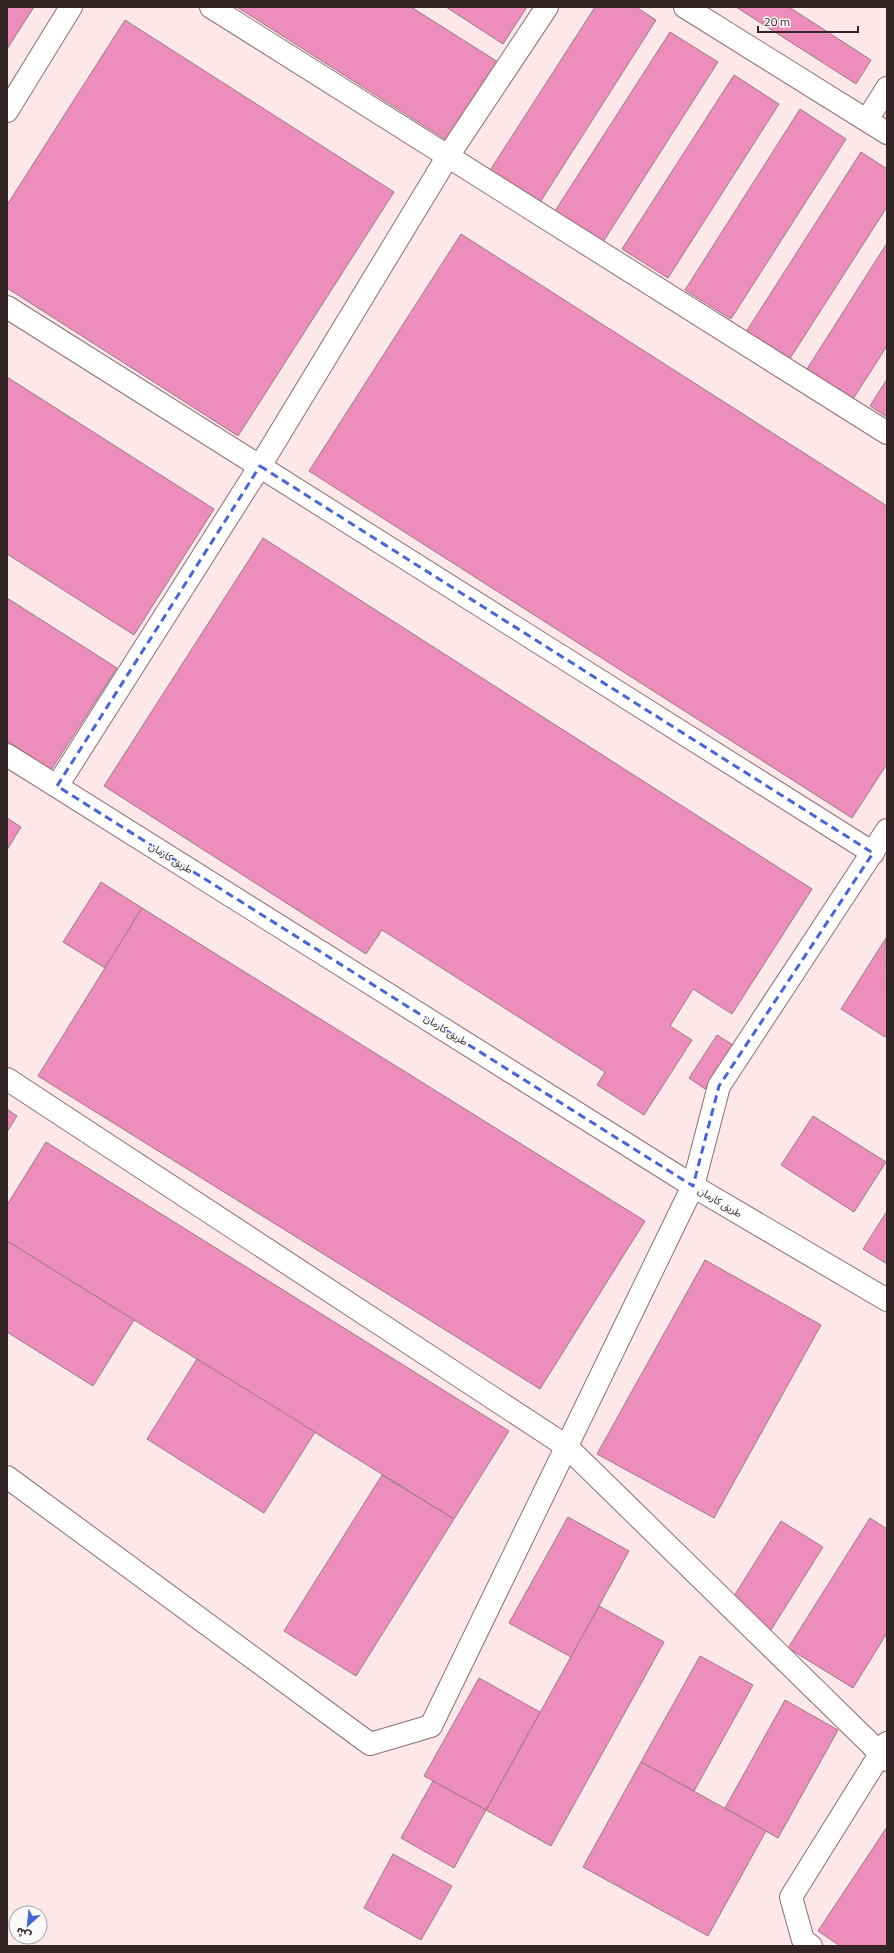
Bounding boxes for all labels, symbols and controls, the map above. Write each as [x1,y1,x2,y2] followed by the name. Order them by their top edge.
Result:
[758,8,858,34] scale bar
[764,12,790,31] text: 20 m
[146,839,196,877] street label: طريق كارمان
[421,1011,471,1049] street label: طريق كارمان
[695,1183,745,1221] street label: طريق كارمان
[8,1905,48,1945] north arrow
[13,1923,34,1944] text: ش

